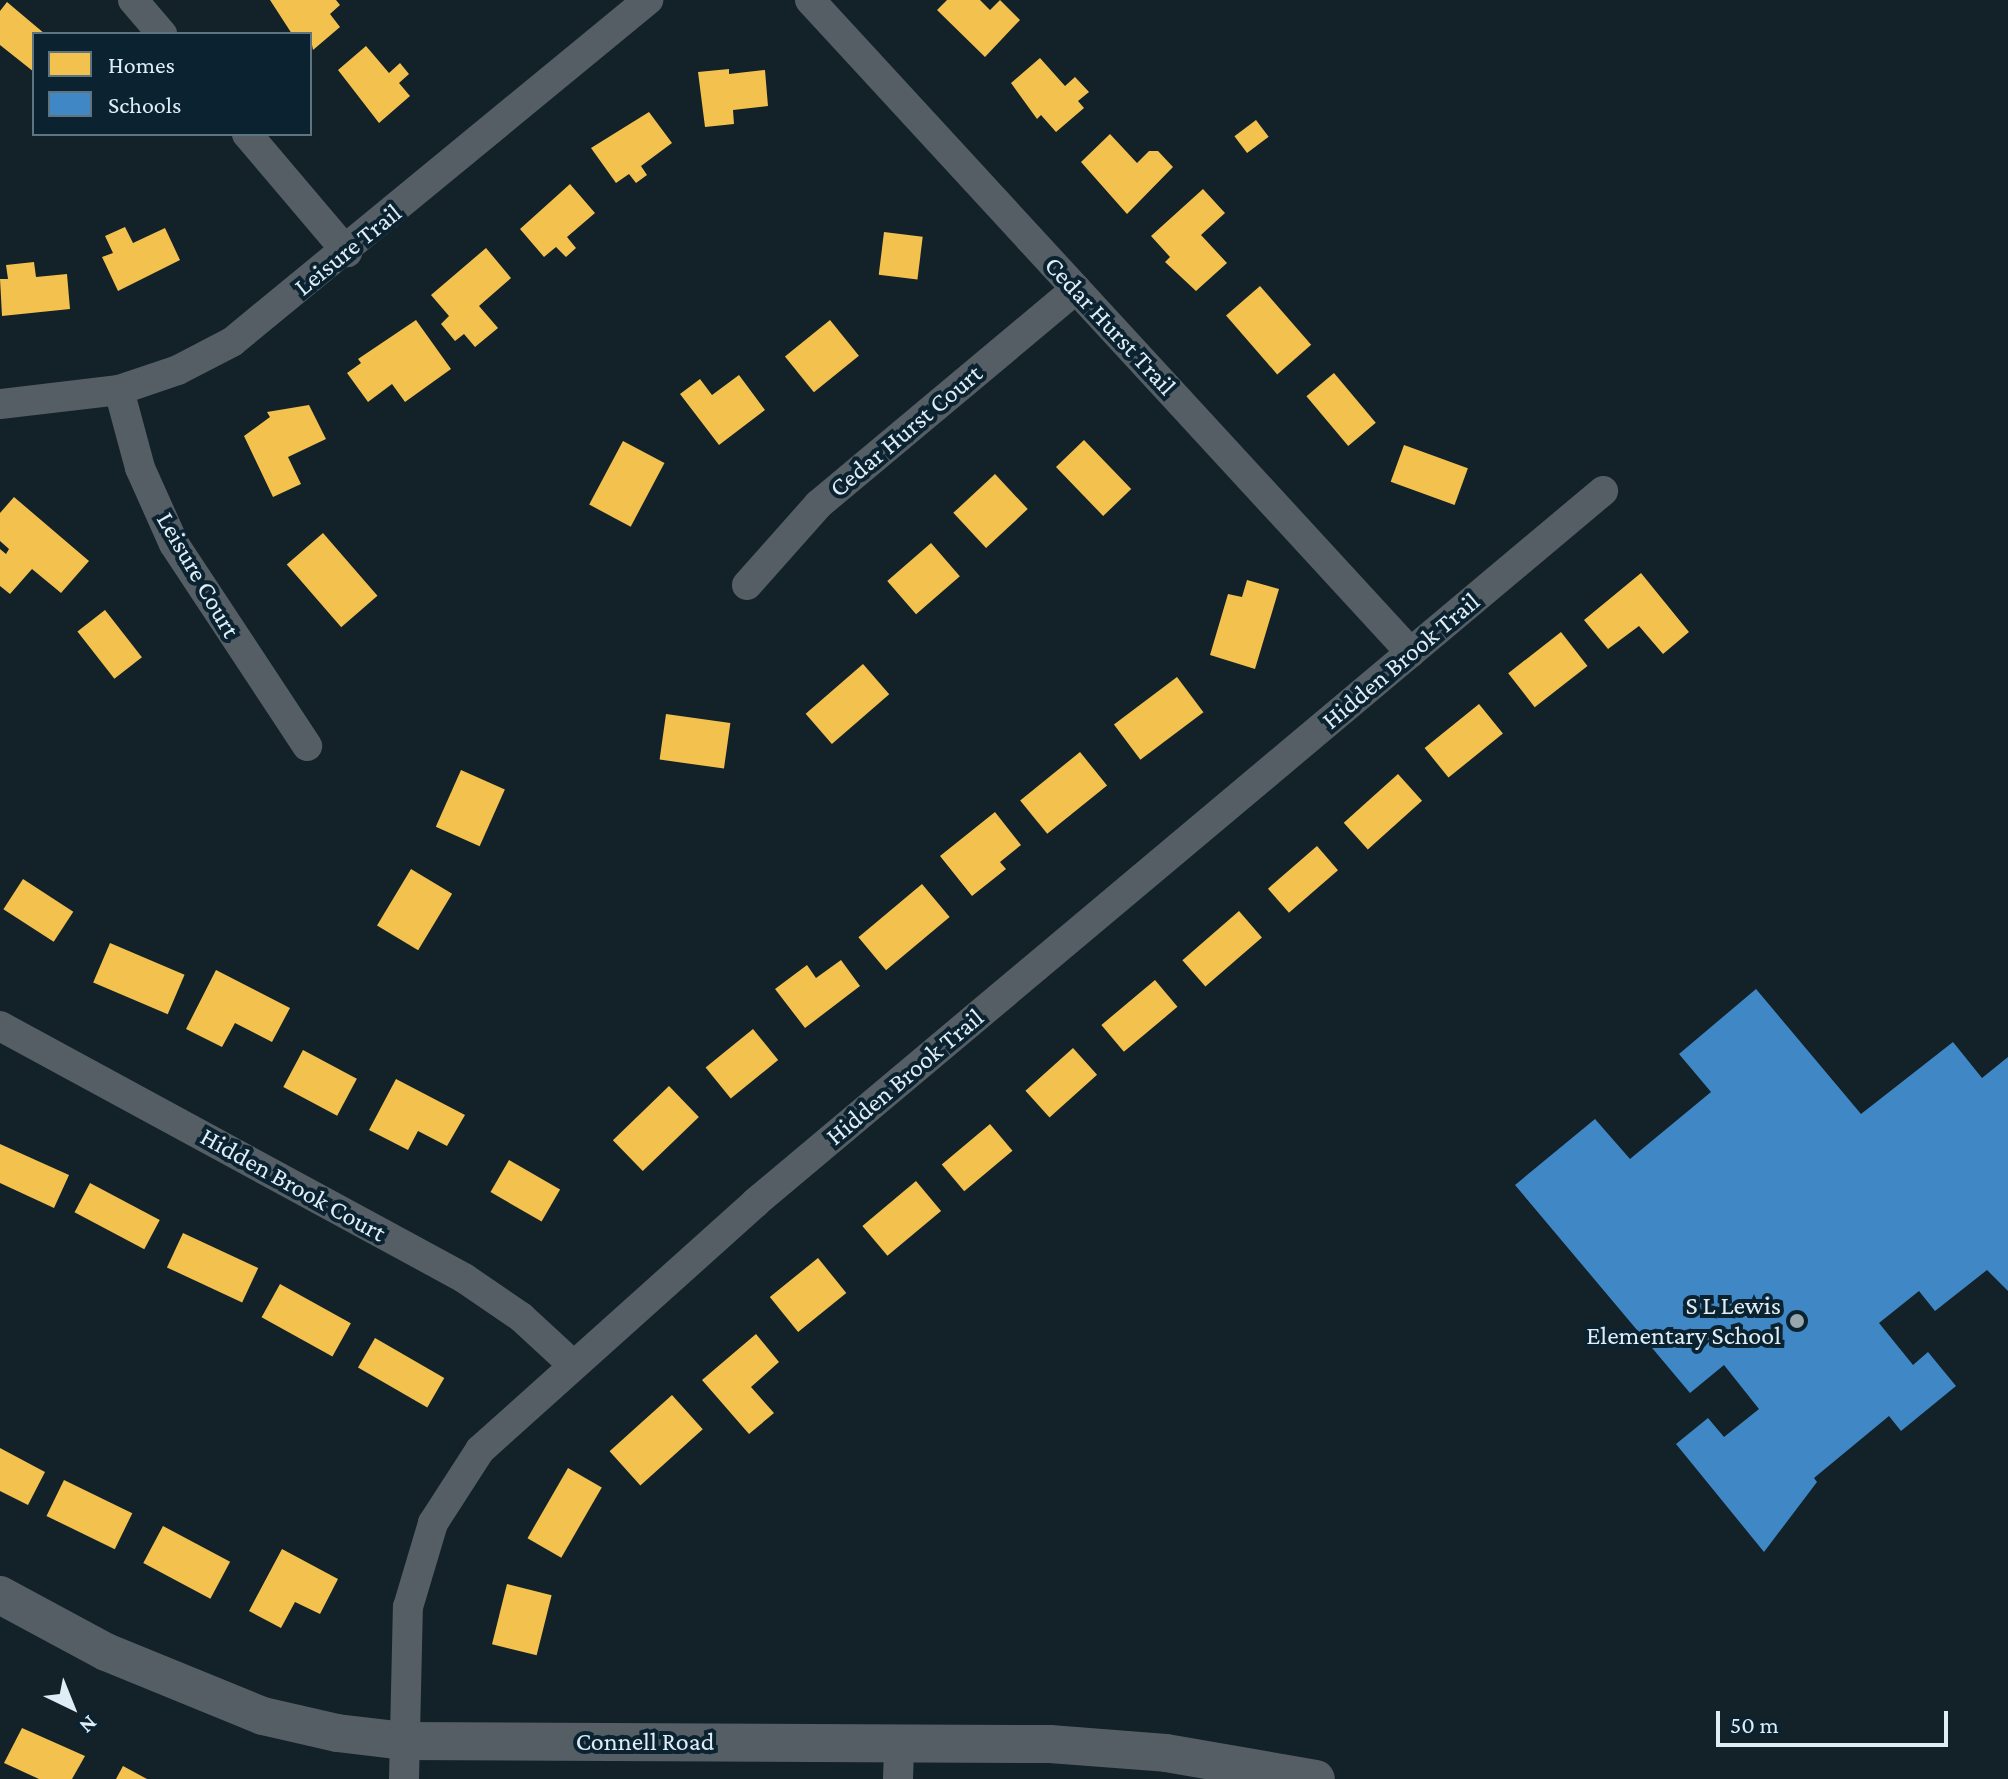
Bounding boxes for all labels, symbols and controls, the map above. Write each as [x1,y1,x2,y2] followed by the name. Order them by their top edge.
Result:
[32,32,312,136] legend
[108,51,175,78] text: Homes
[108,91,182,118] text: Schools
[288,197,408,303] street label: Leisure Trail
[1038,250,1182,402] street label: Cedar Hurst Trail
[823,358,989,504] street label: Cedar Hurst Court
[150,507,246,643] street label: Leisure Court
[1316,586,1486,736] street label: Hidden Brook Trail
[820,1002,990,1152] street label: Hidden Brook Trail
[195,1121,391,1249] street label: Hidden Brook Court
[1586,1290,1781,1352] place label: S L Lewis Elementary School
[1788,1312,1806,1330] marker: S L Lewis Elementary School
[32,1667,112,1747] north arrow
[1720,1695,1952,1745] scale bar
[75,1711,103,1739] text: N
[1730,1711,1779,1738] text: 50 m
[576,1726,714,1758] street label: Connell Road

